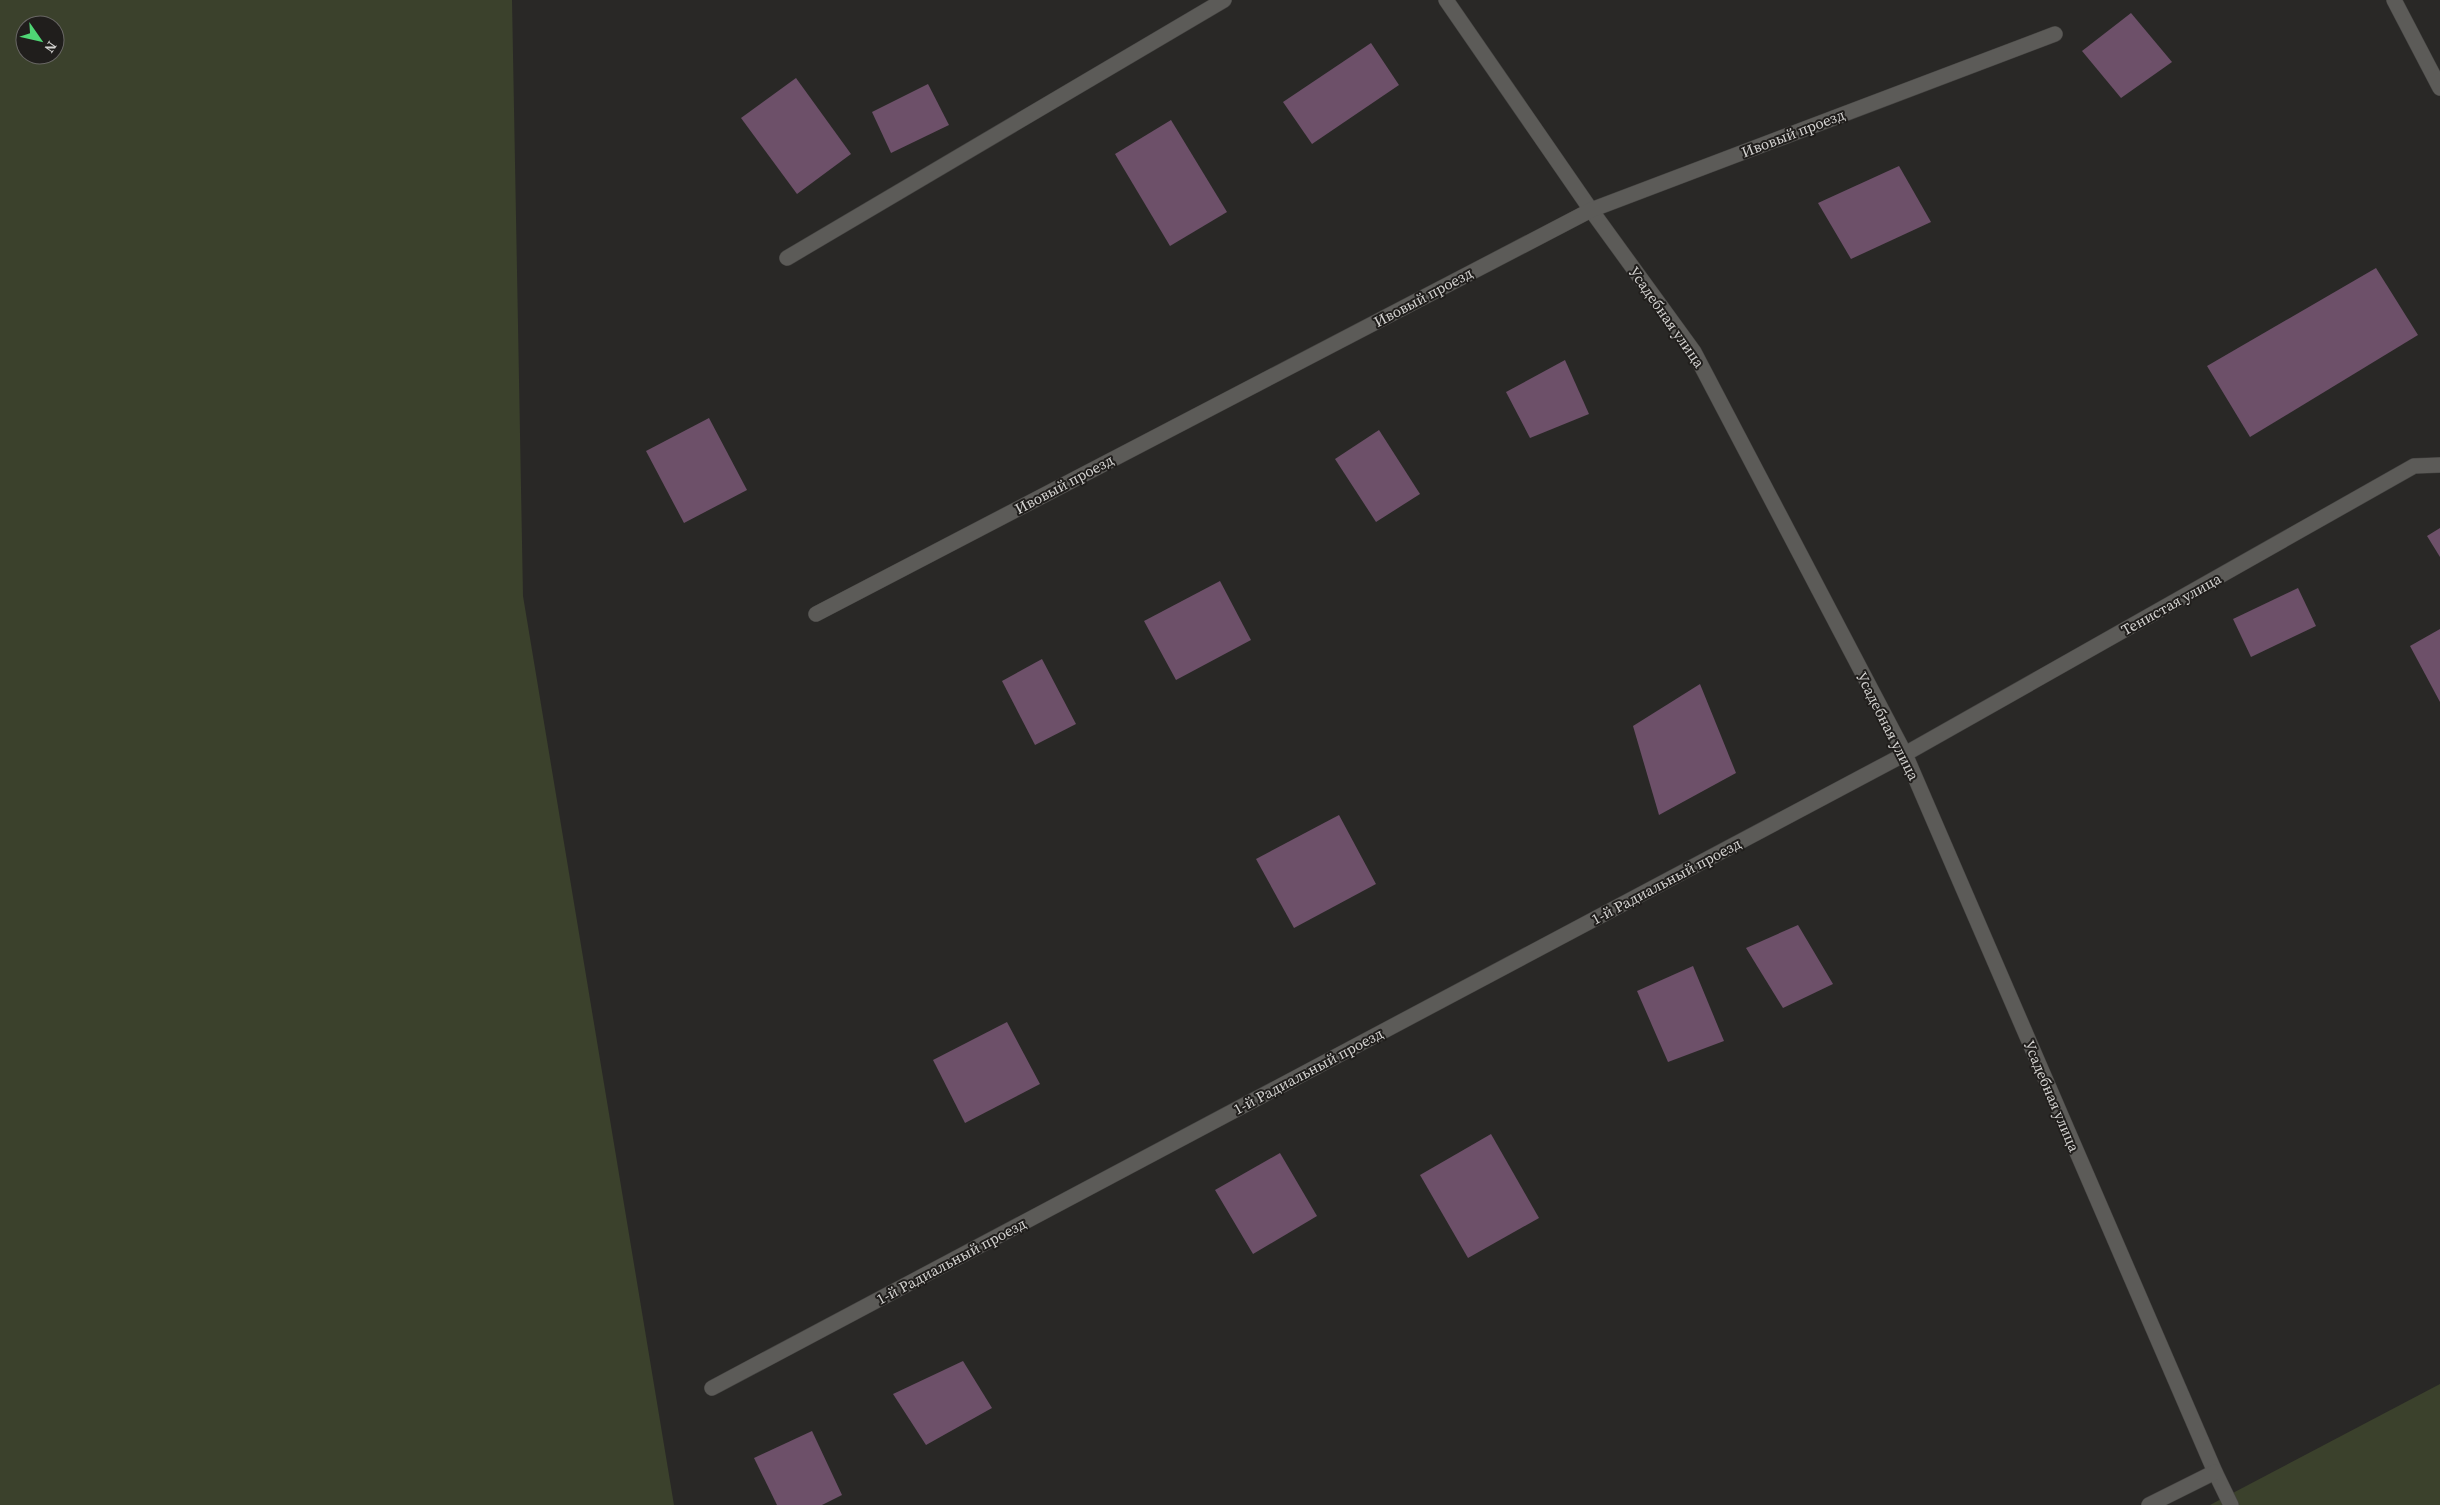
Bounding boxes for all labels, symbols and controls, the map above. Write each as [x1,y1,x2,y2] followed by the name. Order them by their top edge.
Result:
[15,15,65,65] north arrow
[40,37,62,57] text: N
[1738,104,1848,162] street label: Ивовый проезд
[1370,262,1476,332] street label: Ивовый проезд
[1624,262,1710,372] street label: Усадебная улица
[1011,449,1117,519] street label: Ивовый проезд
[2117,568,2225,640] street label: Тенистая улица
[1852,668,1925,784] street label: Усадебная улица
[1588,832,1745,929] street label: 1-й Радиальный проезд
[1230,1022,1387,1119] street label: 1-й Радиальный проезд
[2019,1037,2085,1155] street label: Усадебная улица
[873,1212,1030,1309] street label: 1-й Радиальный проезд

